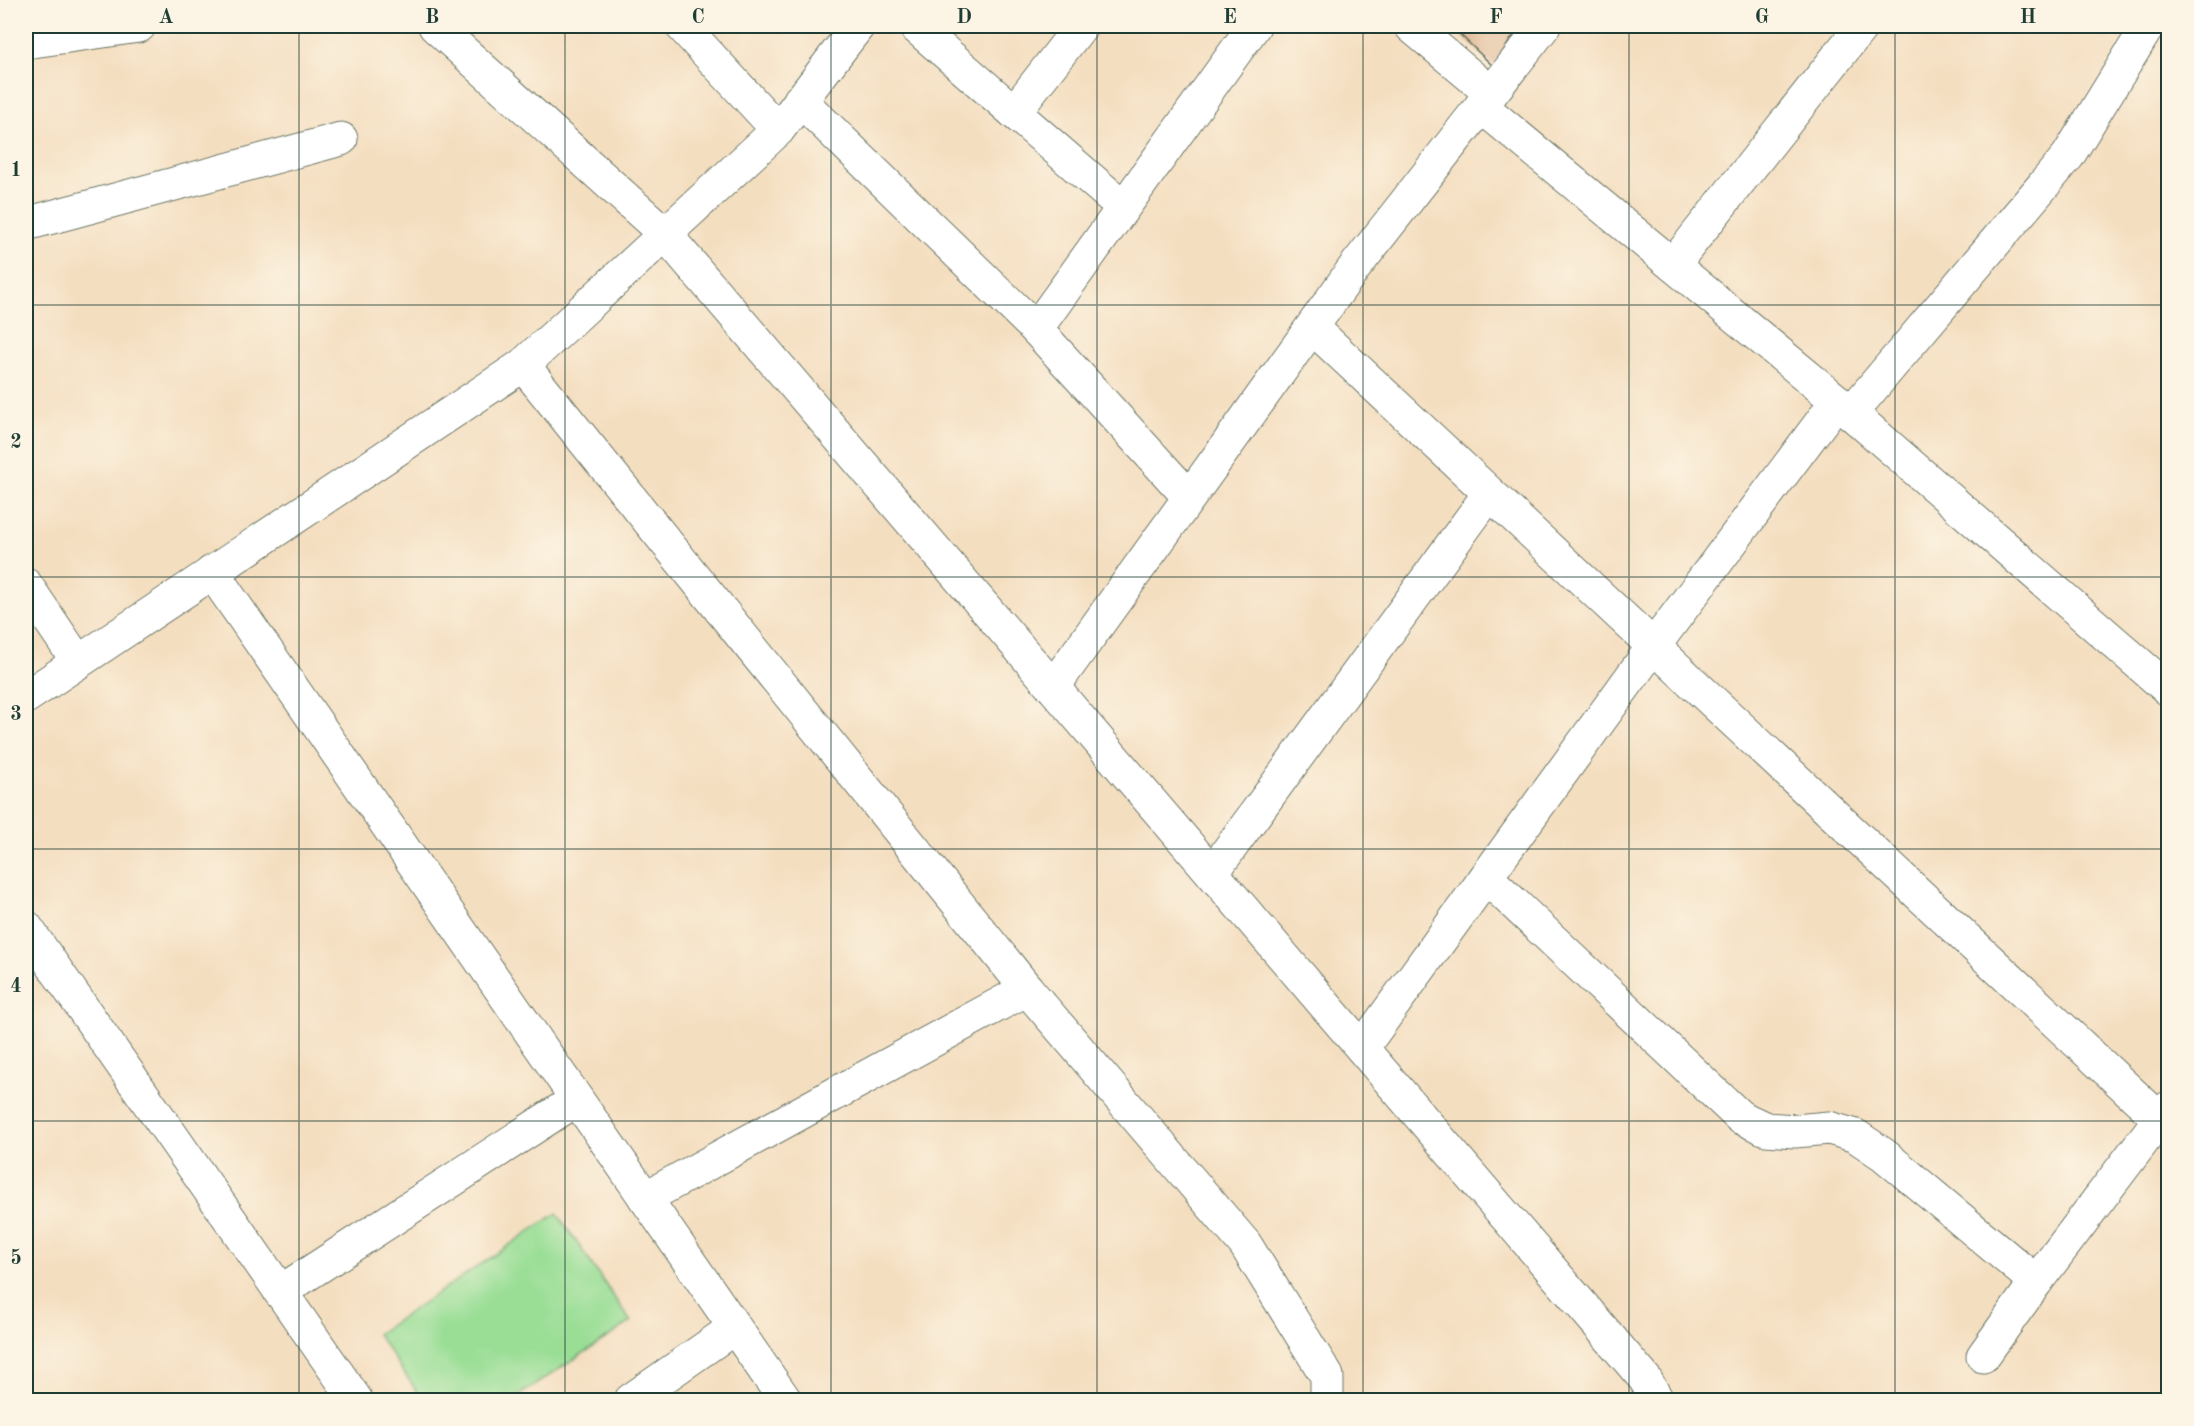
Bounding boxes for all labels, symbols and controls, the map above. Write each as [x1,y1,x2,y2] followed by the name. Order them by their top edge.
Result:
[158,8,174,28] text: A
[425,8,439,28] text: B
[691,8,705,28] text: C
[956,8,972,28] text: D
[1223,8,1237,28] text: E
[1489,8,1503,28] text: F
[1755,8,1769,28] text: G
[2020,8,2036,28] text: H
[10,161,22,181] text: 1
[10,433,22,453] text: 2
[10,705,22,725] text: 3
[10,977,22,997] text: 4
[10,1248,22,1269] text: 5

